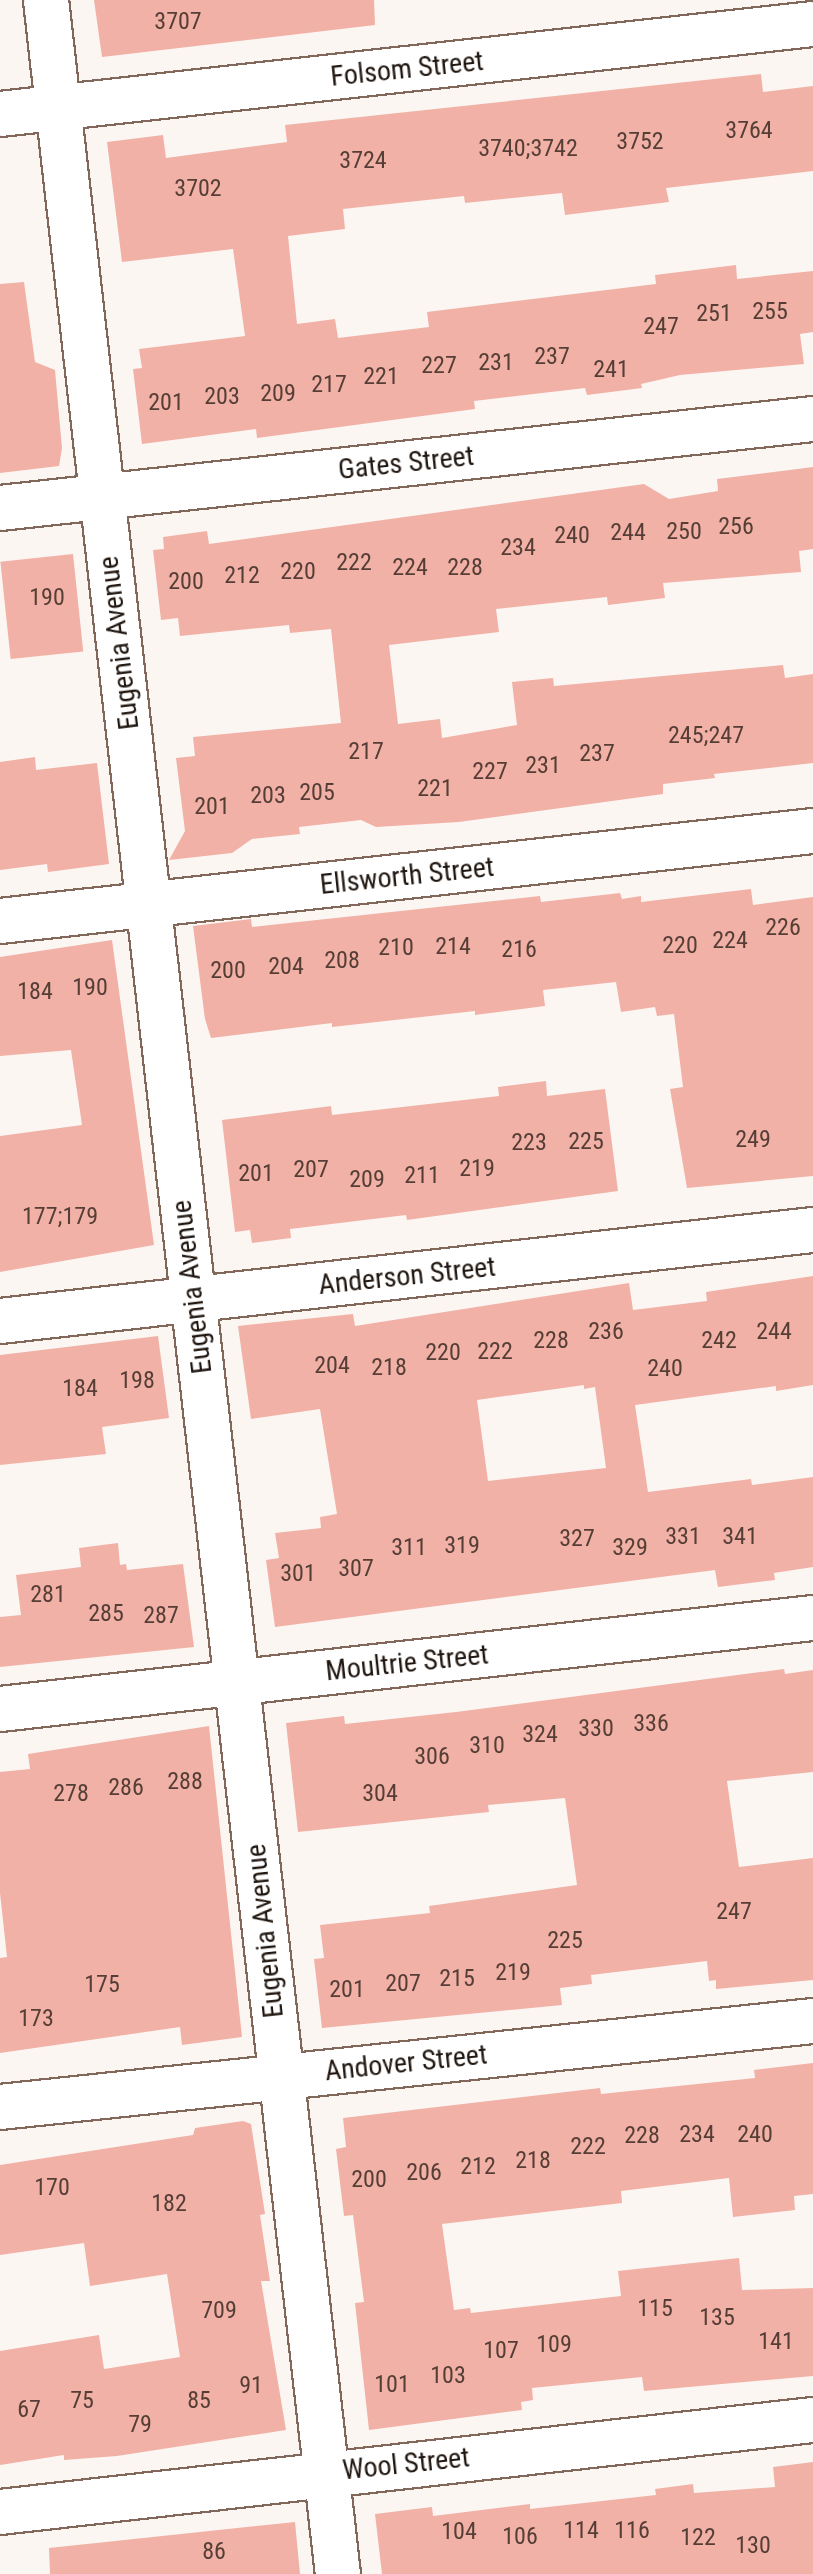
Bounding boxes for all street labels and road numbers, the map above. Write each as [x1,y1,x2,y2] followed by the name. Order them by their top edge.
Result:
[329,44,485,94] street label: Folsom Street
[337,439,475,487] street label: Gates Street
[92,554,146,732] street label: Eugenia Avenue
[318,850,496,902] street label: Ellsworth Street
[165,1198,219,1376] street label: Eugenia Avenue
[317,1250,497,1302] street label: Anderson Street
[324,1638,490,1688] street label: Moultrie Street
[239,1842,291,2020] street label: Eugenia Avenue
[323,2038,489,2088] street label: Andover Street
[341,2441,471,2487] street label: Wool Street

